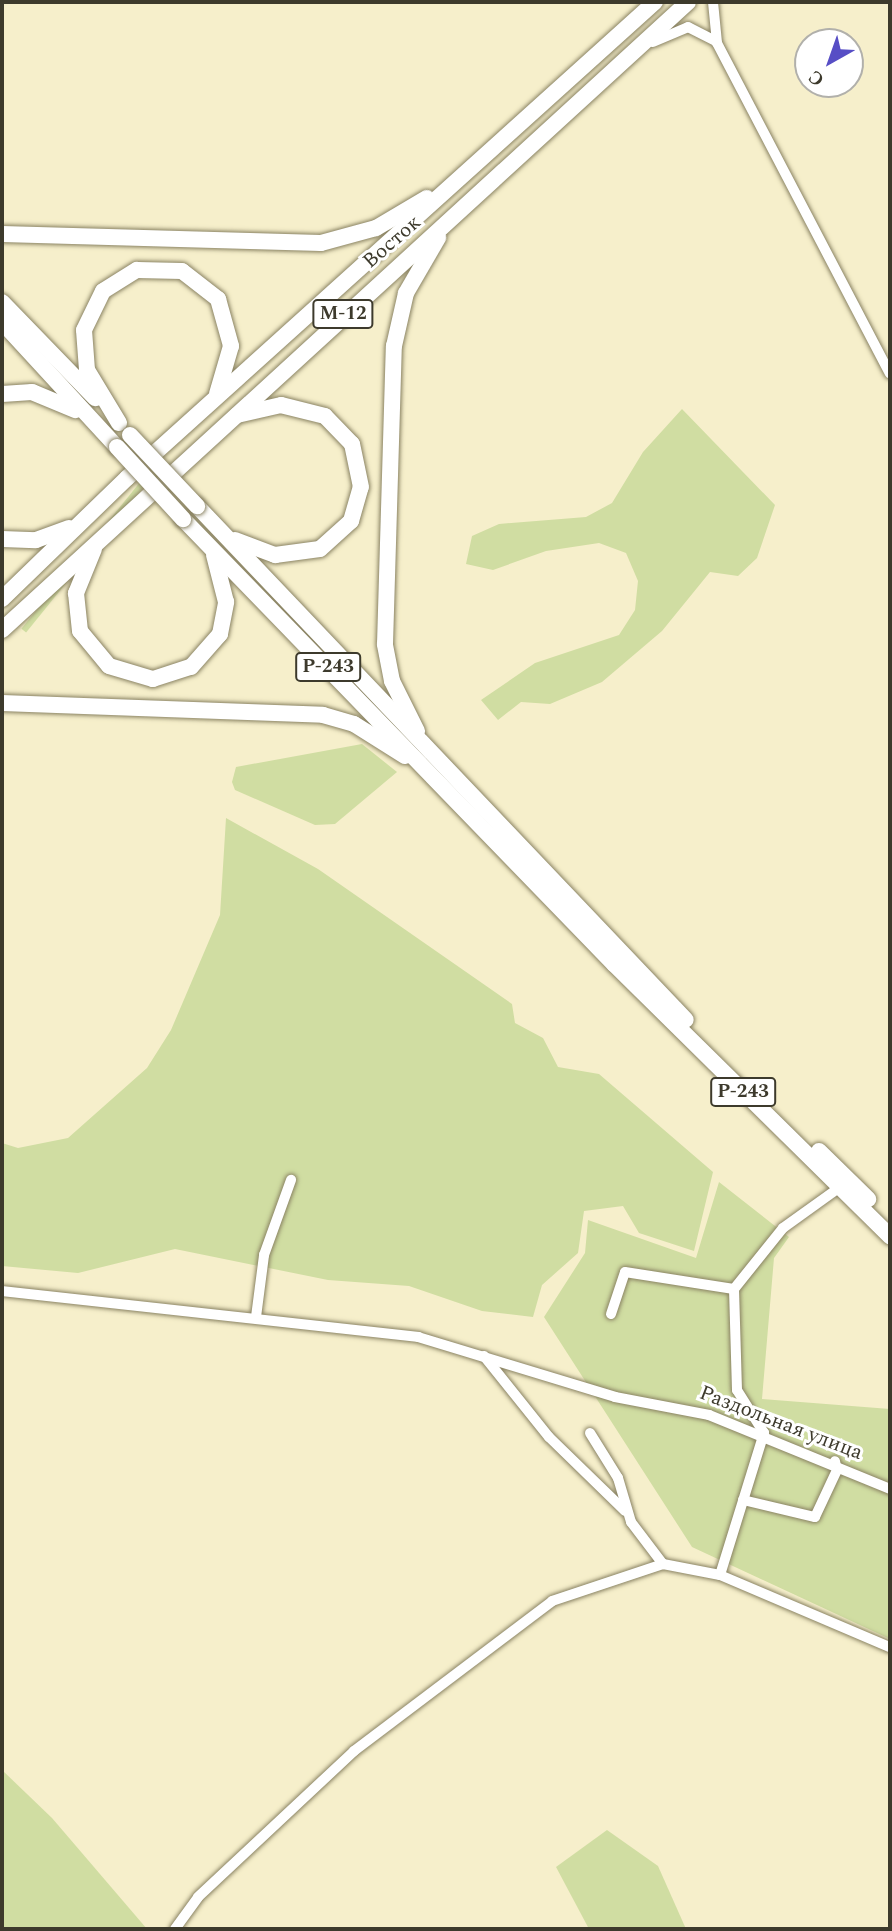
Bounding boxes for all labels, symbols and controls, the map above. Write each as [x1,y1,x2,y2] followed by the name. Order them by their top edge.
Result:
[794,28,864,98] north arrow
[802,62,831,93] text: С
[358,210,426,274] street label: Восток
[312,298,374,330] road number: М-12
[295,652,361,682] road number: Р-243
[710,1076,776,1108] road number: Р-243
[696,1380,866,1466] street label: Раздольная улица

